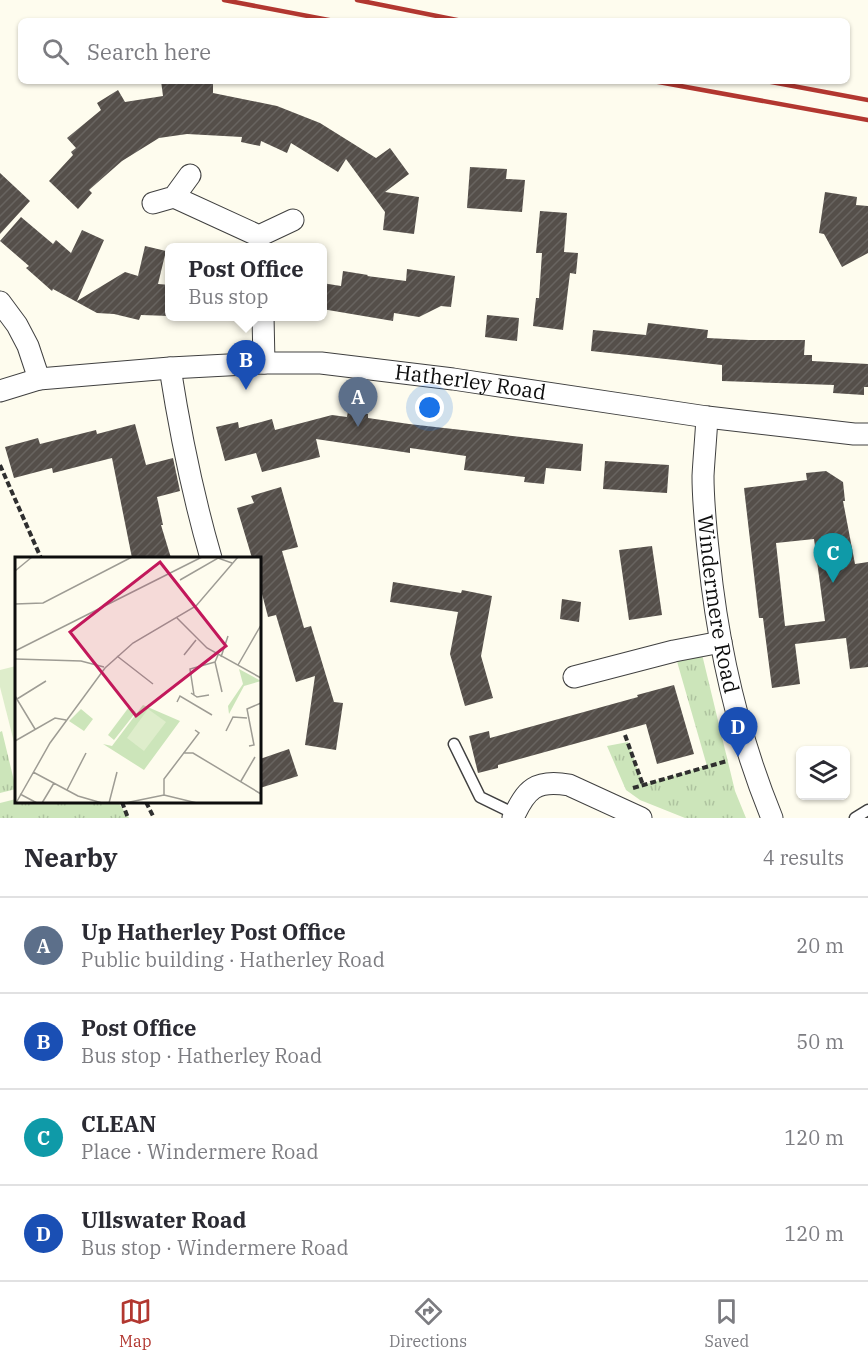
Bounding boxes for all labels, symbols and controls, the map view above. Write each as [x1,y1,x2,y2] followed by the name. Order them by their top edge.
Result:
[18,18,850,84] search box
[39,35,72,68] icon: search
[87,37,211,66] text: Search here
[165,243,327,321] popup
[188,254,304,283] text: Post Office
[188,283,269,310] text: Bus stop
[226,340,266,390] pin: B
[393,357,548,406] street label: Hatherley Road
[338,378,378,427] pin: A
[415,393,444,422] your location
[692,513,746,696] street label: Windermere Road
[814,534,852,583] pin: C
[15,557,261,803] inset map
[718,708,758,757] pin: D
[796,746,850,800] map controls
[796,746,850,800] button: layers
[24,840,118,874] text: Nearby
[763,844,844,871] text: 4 results
[81,917,346,946] text: Up Hatherley Post Office
[37,932,50,959] text: A
[796,932,844,959] text: 20 m
[81,946,385,973] text: Public building · Hatherley Road
[81,1013,196,1042] text: Post Office
[36,1028,51,1055] text: B
[796,1028,844,1055] text: 50 m
[81,1042,322,1069] text: Bus stop · Hatherley Road
[81,1109,157,1138] text: CLEAN
[37,1124,50,1151] text: C
[784,1124,844,1151] text: 120 m
[81,1138,319,1165] text: Place · Windermere Road
[81,1205,246,1234] text: Ullswater Road
[36,1220,51,1247] text: D
[784,1220,844,1247] text: 120 m
[81,1234,349,1261] text: Bus stop · Windermere Road
[119,1295,152,1351] tab: Map
[389,1295,467,1351] tab: Directions
[704,1295,749,1351] tab: Saved

